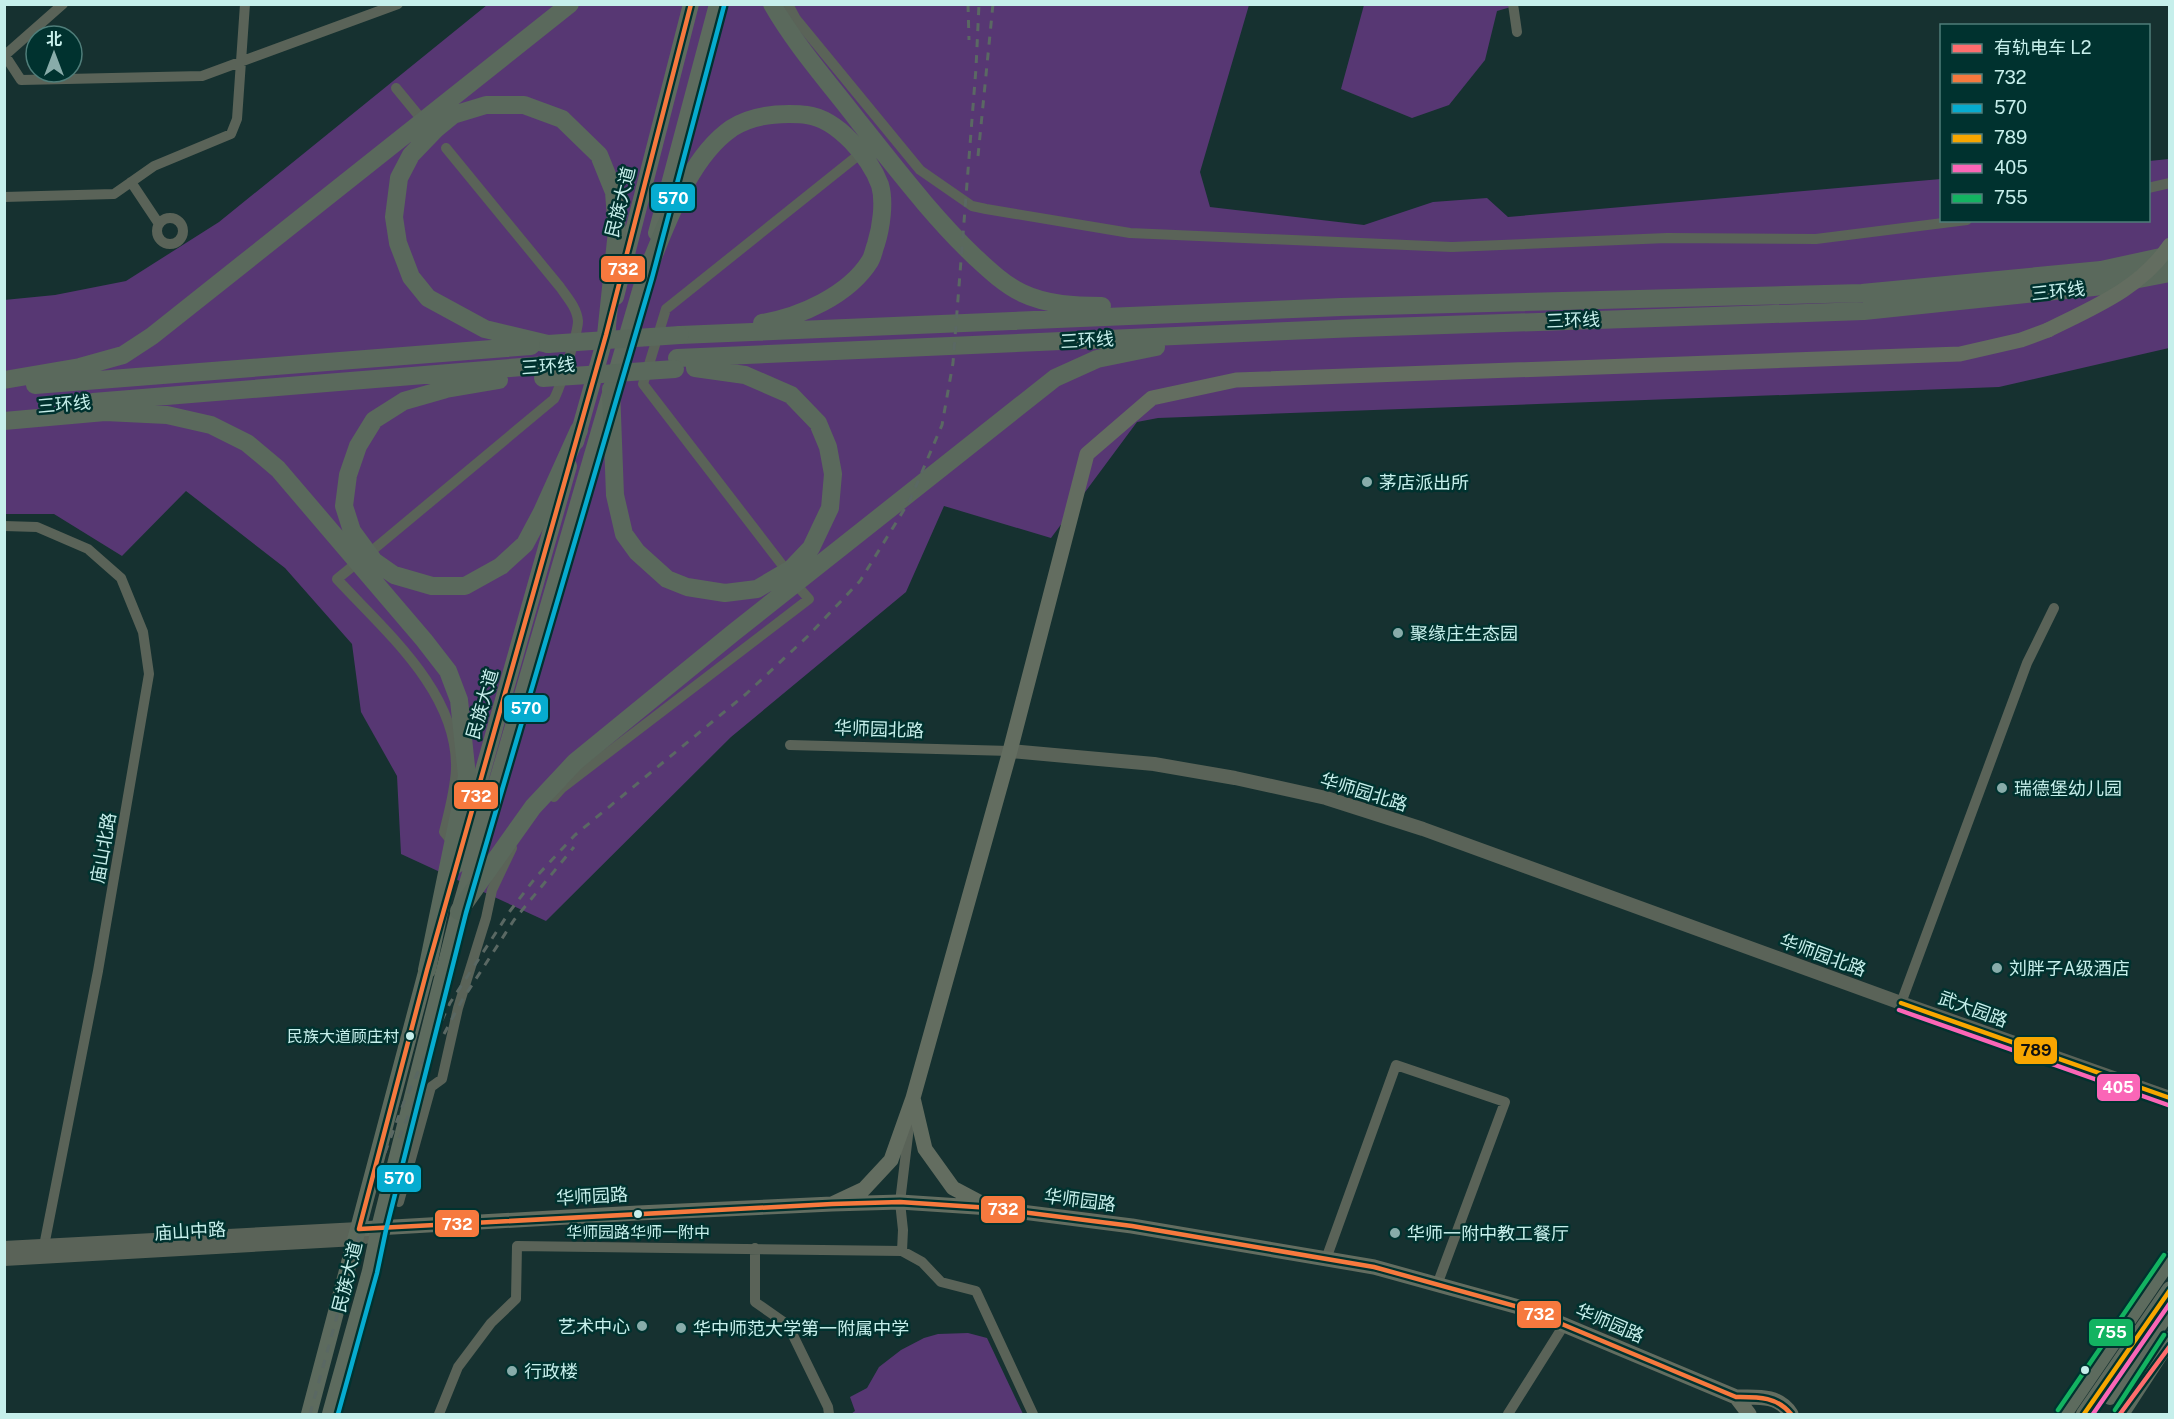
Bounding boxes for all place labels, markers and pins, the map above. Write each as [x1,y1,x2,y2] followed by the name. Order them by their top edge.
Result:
[1379,472,1469,493] place label: 茅店派出所
[1360,475,1374,489] marker: 茅店派出所
[1410,623,1518,644] place label: 聚缘庄生态园
[1391,626,1405,640] marker: 聚缘庄生态园
[2014,778,2122,799] place label: 瑞德堡幼儿园
[1995,781,2009,795] marker: 瑞德堡幼儿园
[2009,958,2130,979] place label: 刘胖子A级酒店
[1990,961,2004,975] marker: 刘胖子A级酒店
[287,1027,399,1046] place label: 民族大道顾庄村
[404,1030,416,1042] marker: 民族大道顾庄村
[632,1208,644,1220] marker: 华师园路华师一附中
[566,1223,710,1242] place label: 华师园路华师一附中
[1407,1223,1569,1244] place label: 华师一附中教工餐厅
[1388,1226,1402,1240] marker: 华师一附中教工餐厅
[558,1316,630,1337] place label: 艺术中心
[693,1318,909,1339] place label: 华中师范大学第一附属中学
[635,1319,649,1333] marker: 艺术中心
[674,1321,688,1335] marker: 华中师范大学第一附属中学
[524,1361,578,1382] place label: 行政楼
[505,1364,519,1378] marker: 行政楼
[2079,1364,2091,1376] unlabelled marker

